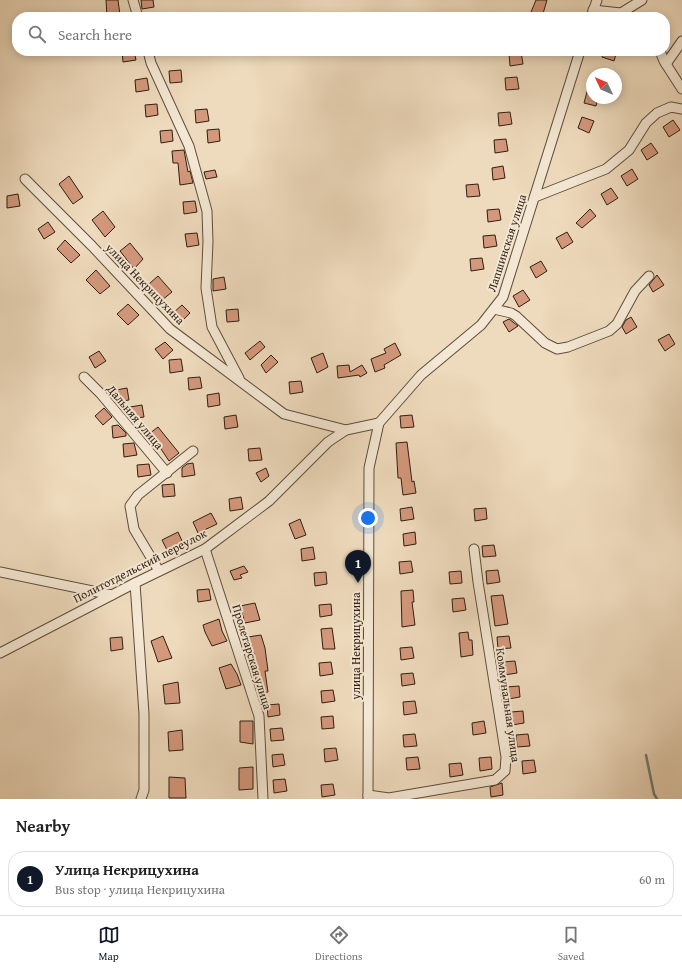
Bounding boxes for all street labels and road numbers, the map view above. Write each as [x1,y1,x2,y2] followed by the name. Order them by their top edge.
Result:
[483,192,530,294] street label: Лапшинская улица
[101,238,189,328] street label: улица Некрицухина
[103,380,168,453] street label: Дальняя улица
[70,524,210,607] street label: Политотдельский переулок
[347,592,364,701] street label: улица Некрицухина
[228,602,277,712] street label: Пролетарская улица
[492,647,525,764] street label: Коммунальная улица

